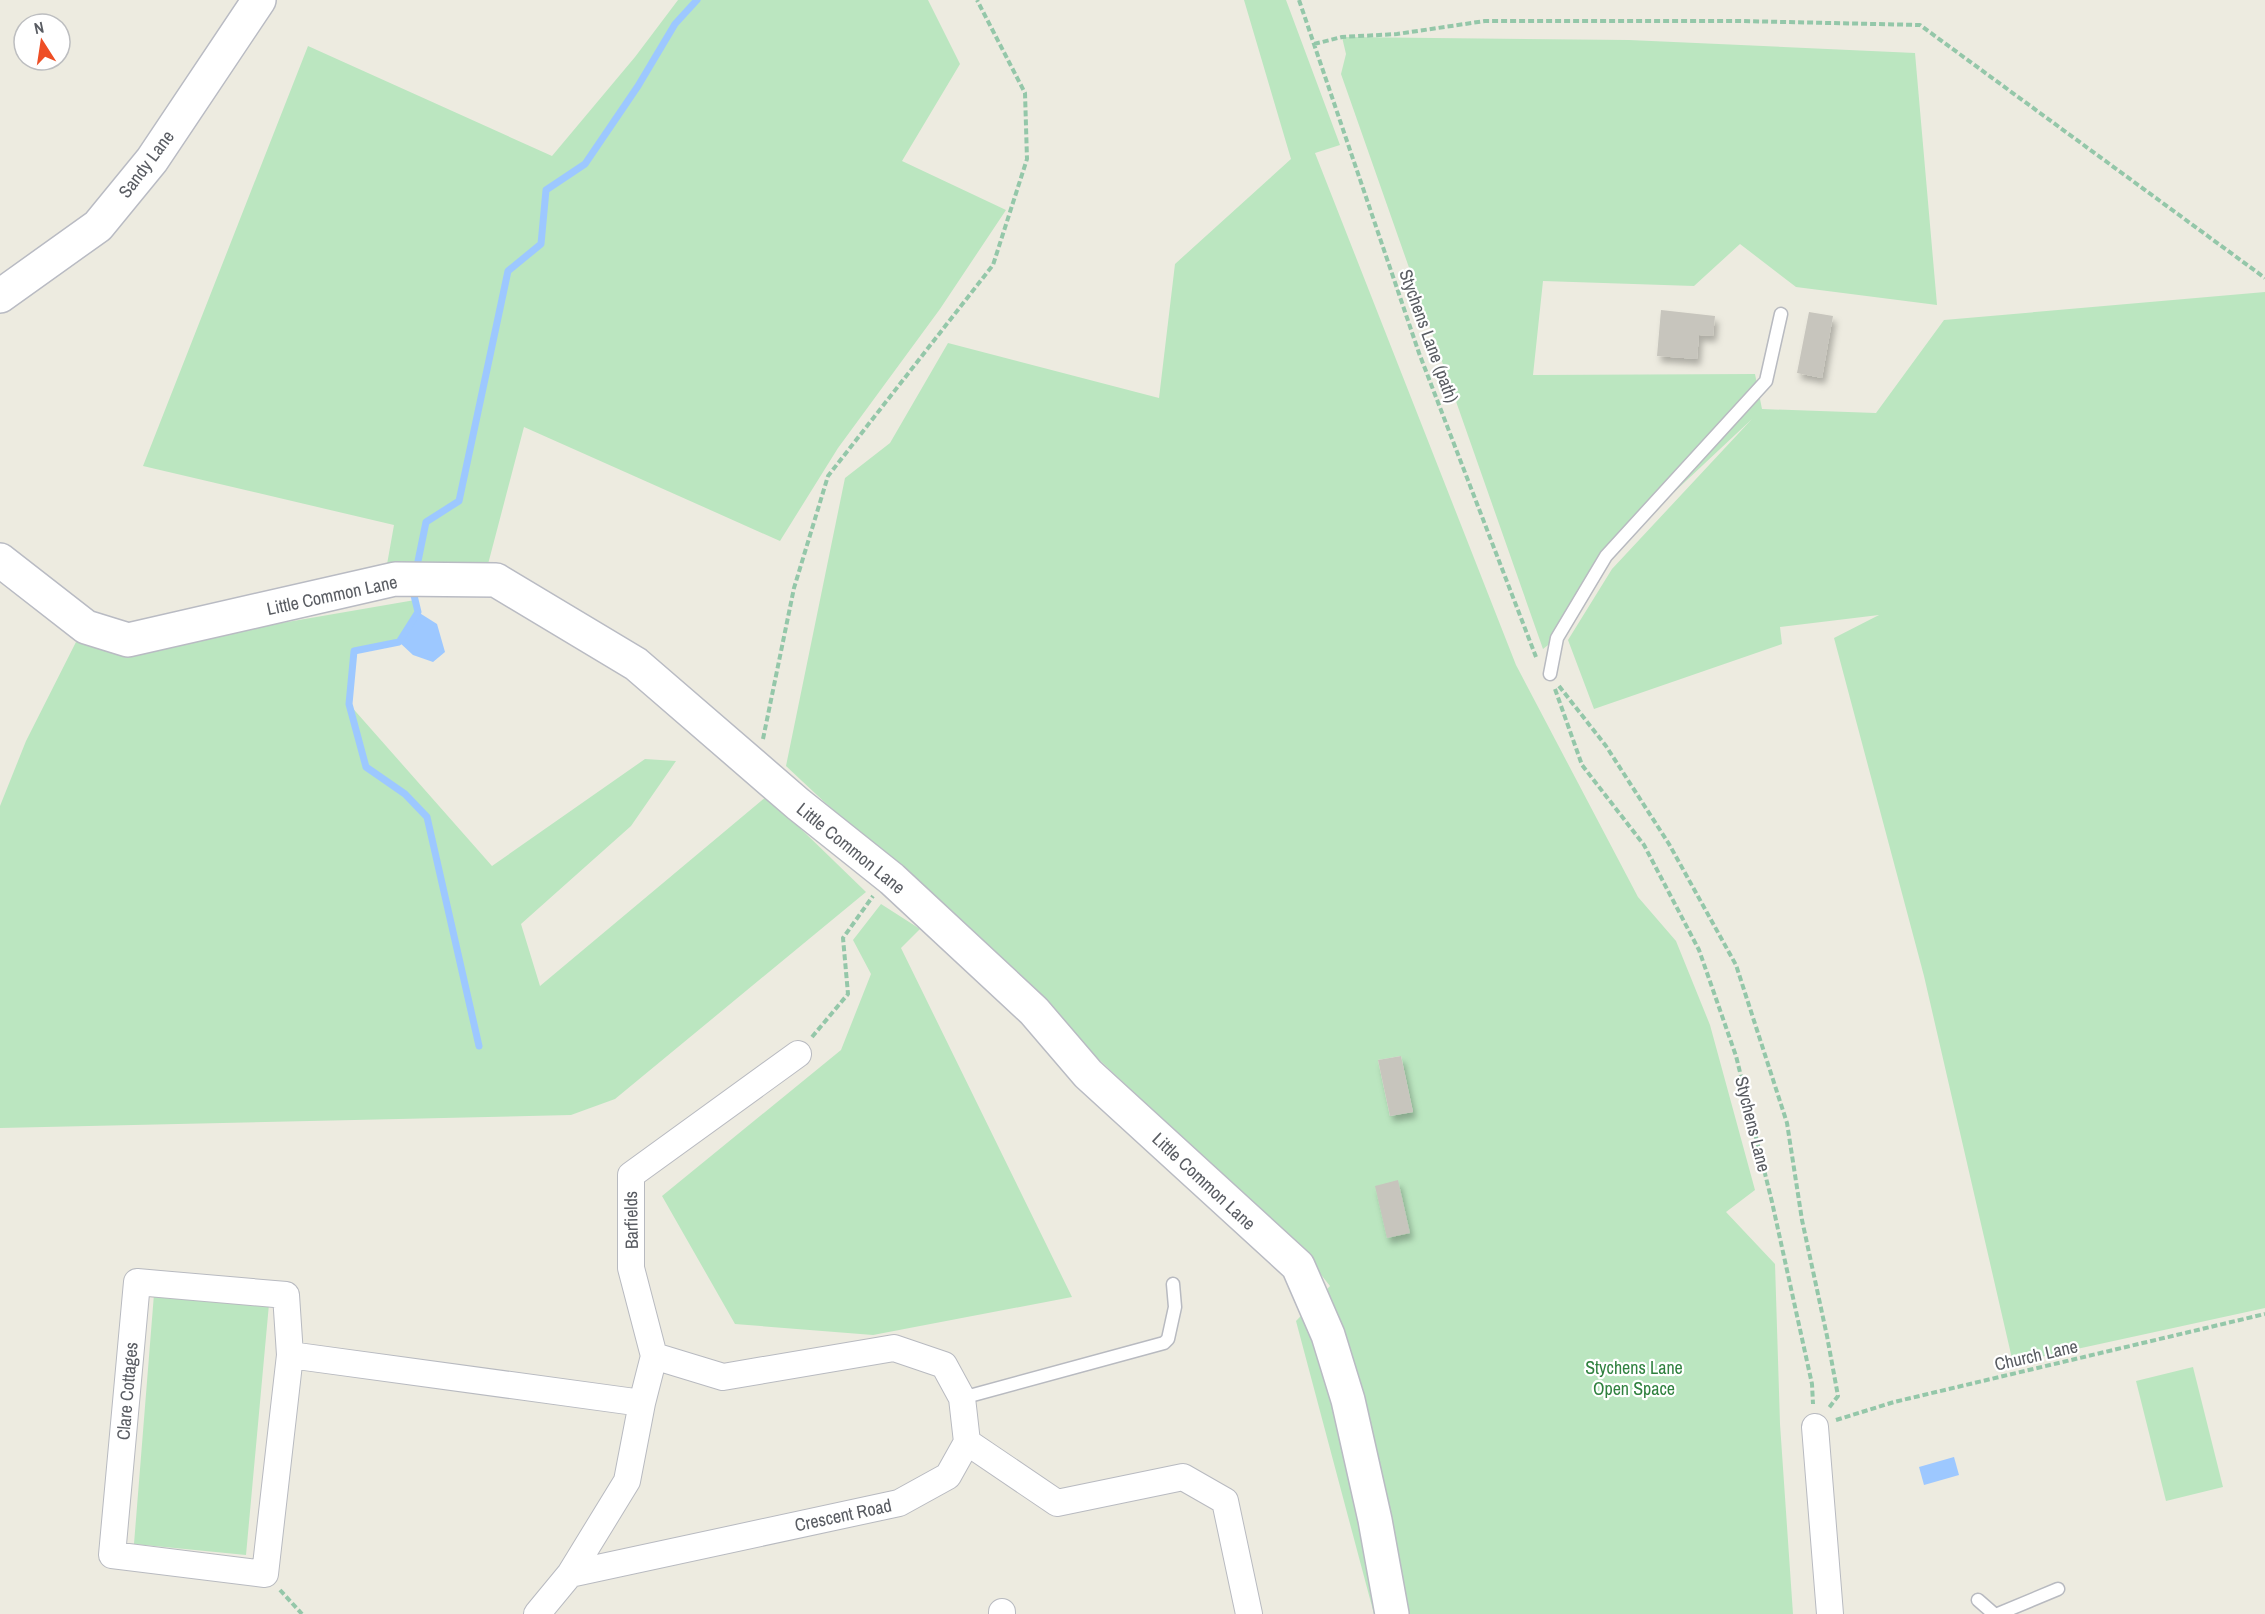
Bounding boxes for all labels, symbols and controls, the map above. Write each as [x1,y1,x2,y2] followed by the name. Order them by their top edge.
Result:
[12,12,72,72] north arrow
[32,16,46,39] text: N
[112,125,180,203] street label: Sandy Lane
[1393,266,1465,406] street label: Stychens Lane (path)
[264,569,400,621] street label: Little Common Lane
[791,796,911,900] street label: Little Common Lane
[1729,1074,1777,1174] street label: Stychens Lane
[1147,1127,1261,1235] street label: Little Common Lane
[618,1191,644,1249] street label: Barfields
[1992,1333,2080,1377] street label: Church Lane
[110,1341,144,1441] street label: Clare Cottages
[1585,1355,1683,1401] park label: Stychens Lane Open Space
[792,1493,894,1537] street label: Crescent Road

